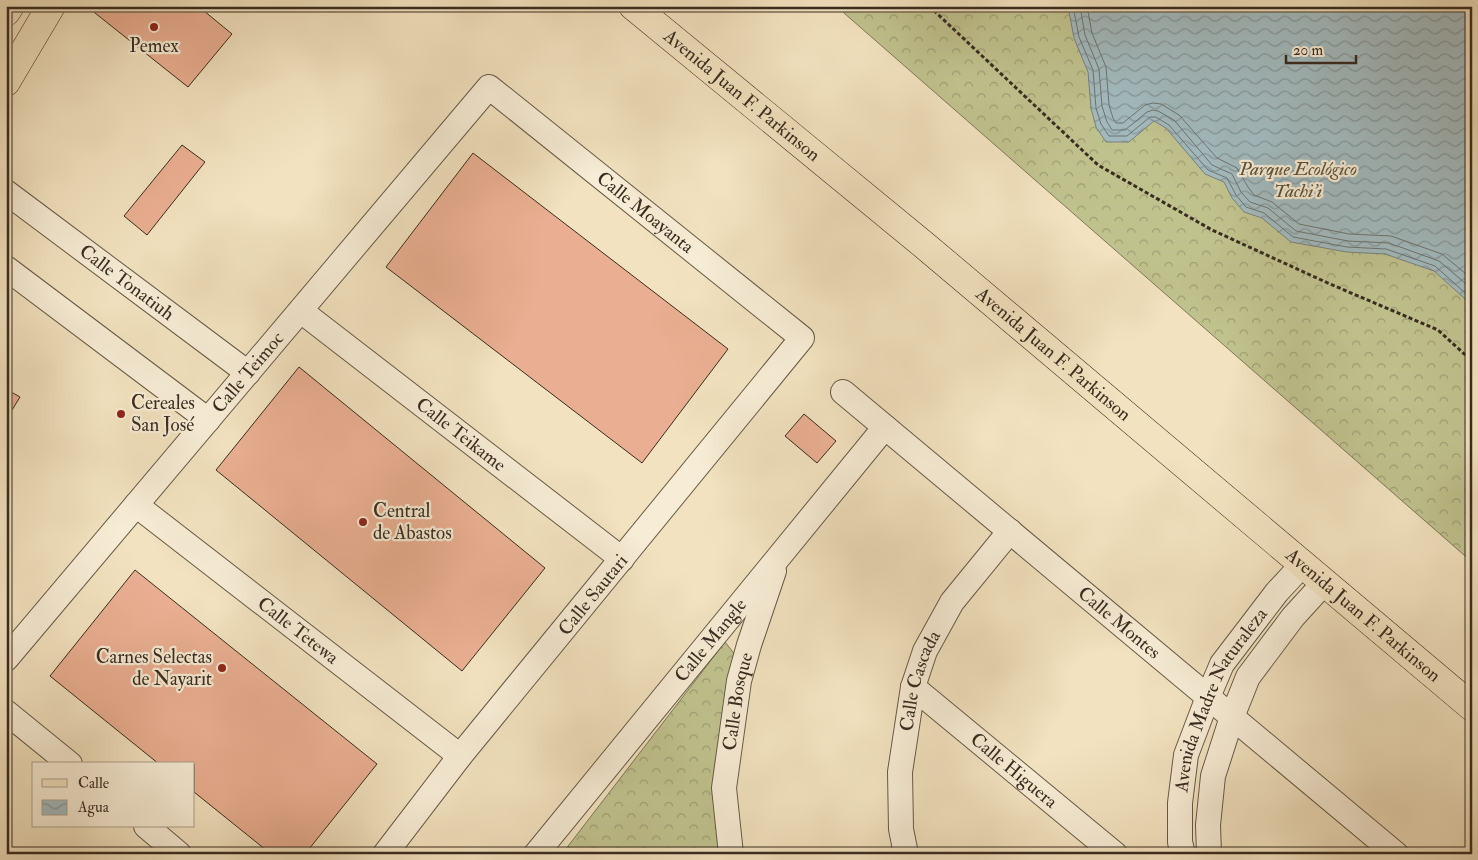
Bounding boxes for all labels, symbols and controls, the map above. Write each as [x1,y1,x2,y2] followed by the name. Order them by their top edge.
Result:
[148,21,160,33] marker: Pemex
[658,23,825,167] street label: Avenida Juan F. Parkinson
[1286,32,1356,64] scale bar
[129,34,179,58] place label: Pemex
[1293,41,1323,60] text: 20 m
[1238,157,1357,203] park label: Parque Ecológico Tachi'i
[592,166,699,259] street label: Calle Moayanta
[75,239,179,326] street label: Calle Tonatiuh
[970,281,1136,427] street label: Avenida Juan F. Parkinson
[207,326,289,418] street label: Calle Teimoc
[131,391,195,437] place label: Cereales San José
[411,392,511,477] street label: Calle Teikame
[115,408,127,420] marker: Cereales San José
[373,499,452,545] place label: Central de Abastos
[357,516,369,528] marker: Central de Abastos
[1280,542,1446,688] street label: Avenida Juan F. Parkinson
[553,550,633,640] street label: Calle Sautari
[1073,581,1166,664] street label: Calle Montes
[253,591,344,670] street label: Calle Tetewa
[669,593,752,687] street label: Calle Mangle
[1169,603,1273,794] street label: Avenida Madre Naturaleza
[894,626,946,733] street label: Calle Cascada
[96,645,212,691] place label: Carnes Selectas de Nayarit
[717,650,758,752] street label: Calle Bosque
[216,662,228,674] marker: Carnes Selectas de Nayarit
[965,727,1063,814] street label: Calle Higuera
[32,762,195,828] legend
[78,774,109,793] text: Calle
[77,798,110,817] text: Agua

